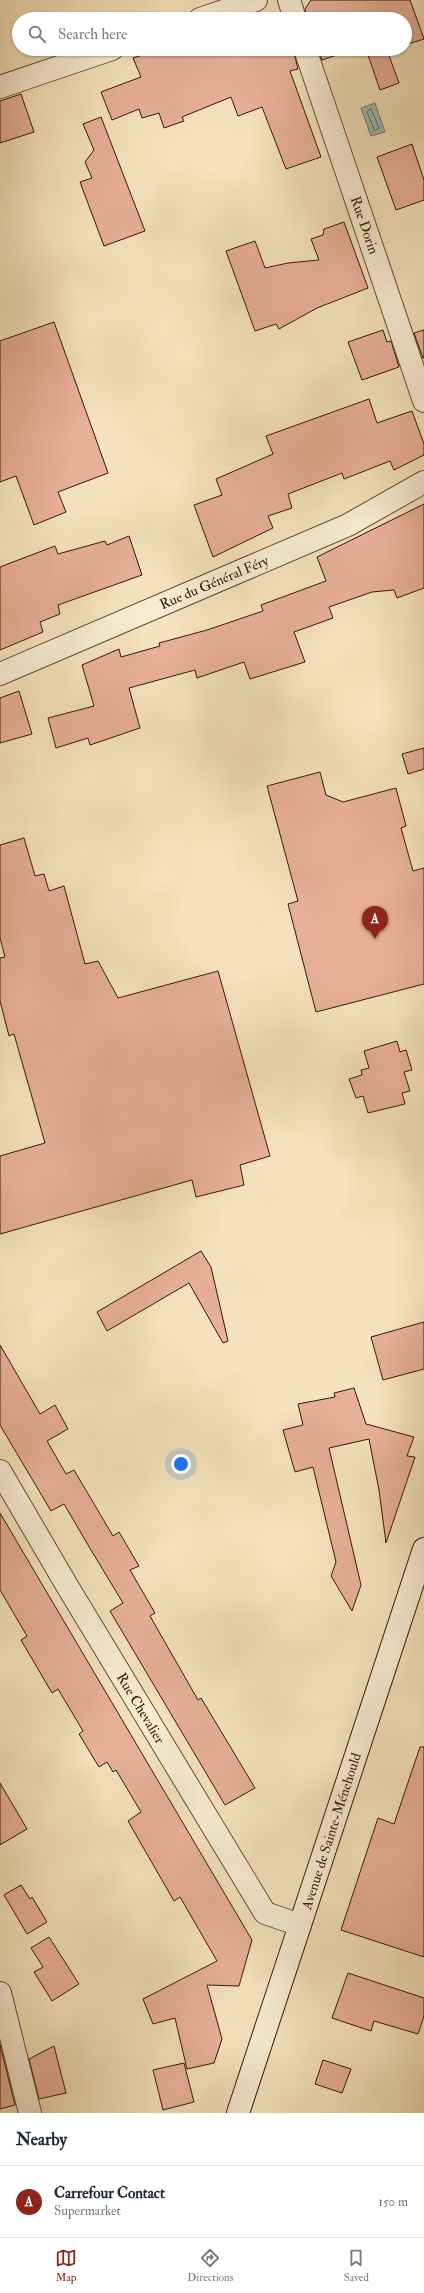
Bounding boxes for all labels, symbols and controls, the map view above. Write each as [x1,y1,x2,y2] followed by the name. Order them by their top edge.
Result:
[12,12,412,56] search box
[26,23,48,45] icon: search
[58,25,127,44] text: Search here
[347,194,382,256] street label: Rue Dorin
[157,551,272,614] street label: Rue du Général Féry
[362,906,388,939] pin: A
[171,1454,191,1474] your location
[113,1670,169,1747] street label: Rue Chevalier
[298,1751,365,1913] street label: Avenue de Sainte-Ménehould
[16,2129,67,2150] text: Nearby
[54,2184,165,2203] text: Carrefour Contact
[25,2194,33,2210] text: A
[378,2194,408,2210] text: 150 m
[54,2203,121,2219] text: Supermarket
[55,2247,77,2284] tab: Map
[187,2247,234,2284] tab: Directions
[344,2247,369,2284] tab: Saved

